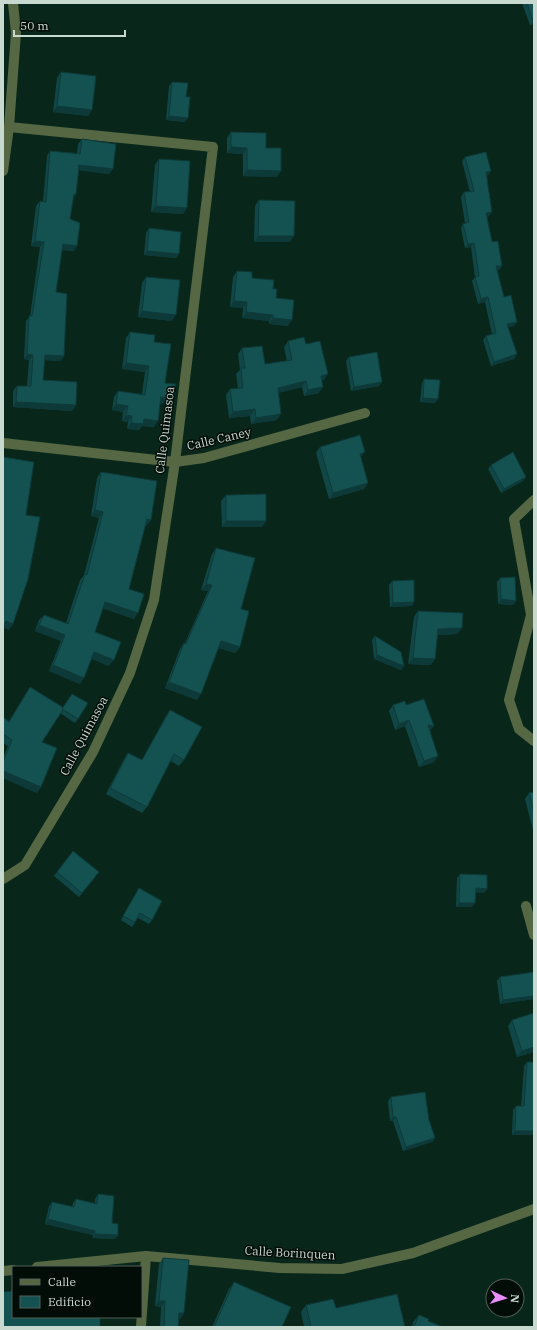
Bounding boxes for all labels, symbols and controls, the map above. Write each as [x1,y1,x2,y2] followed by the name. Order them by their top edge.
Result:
[14,12,125,38] scale bar
[20,18,49,33] text: 50 m
[152,385,177,474] street label: Calle Quimasoa
[185,424,253,453] street label: Calle Caney
[56,693,111,778] street label: Calle Quimasoa
[244,1243,336,1262] street label: Calle Borinquen
[12,1266,142,1318] legend
[48,1274,76,1289] text: Calle
[485,1278,525,1318] north arrow
[48,1294,91,1309] text: Edificio
[508,1294,522,1304] text: N

